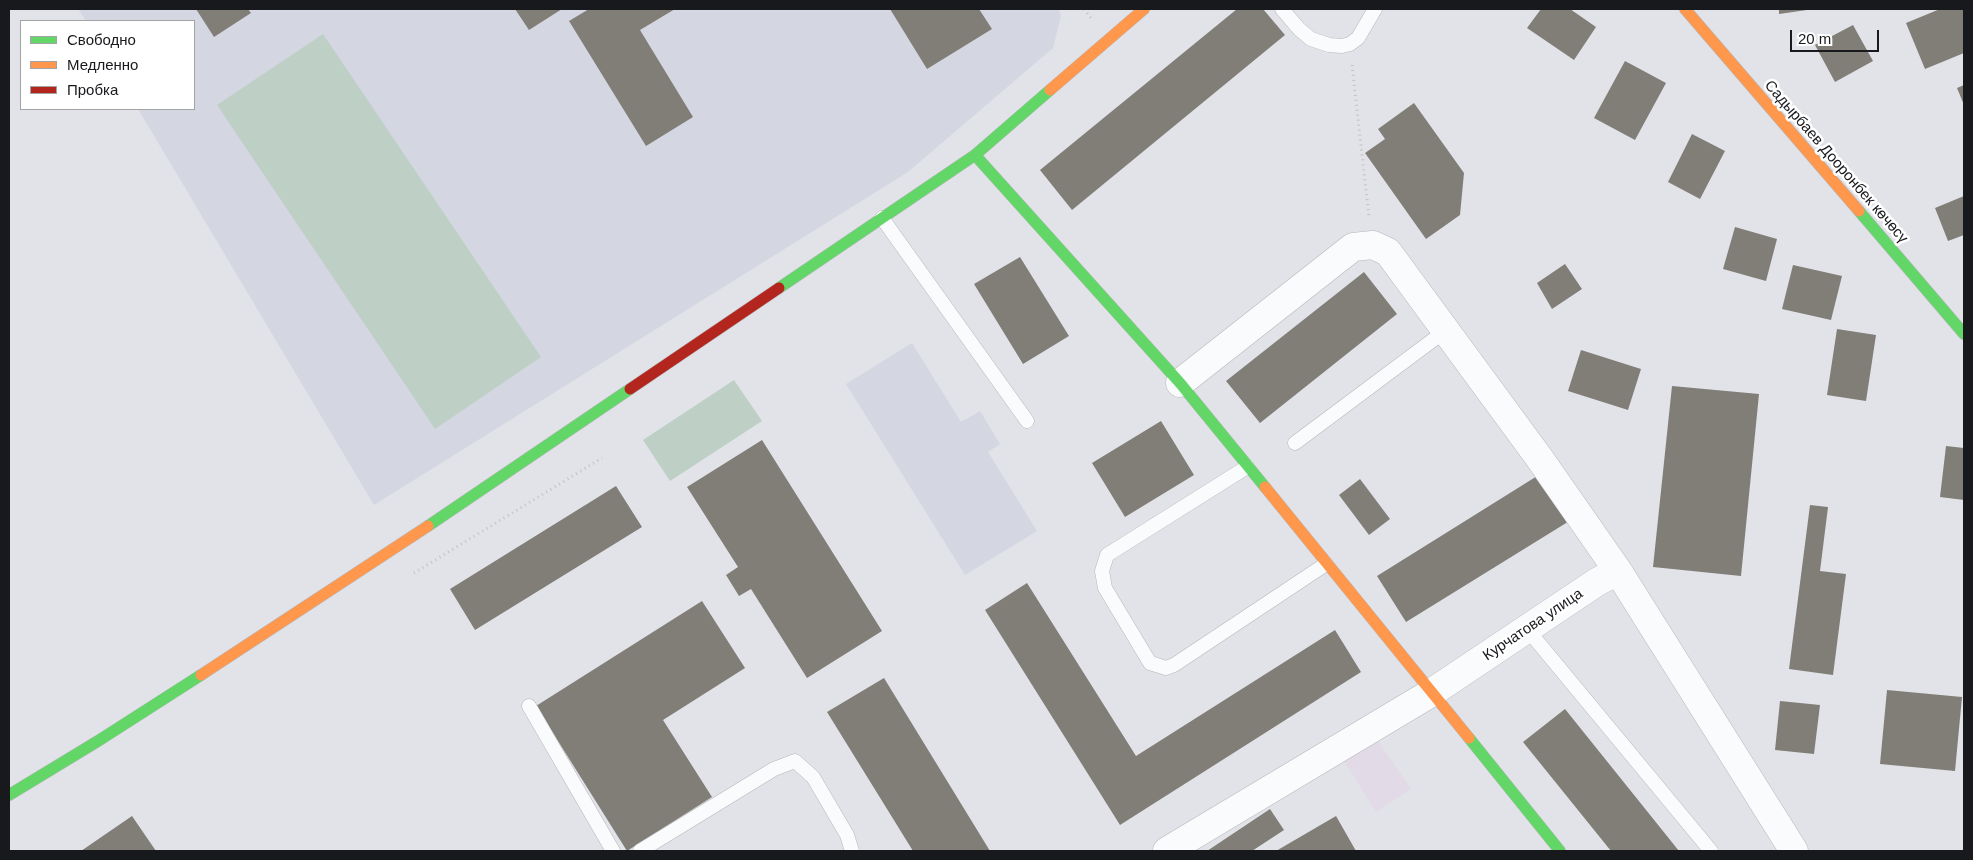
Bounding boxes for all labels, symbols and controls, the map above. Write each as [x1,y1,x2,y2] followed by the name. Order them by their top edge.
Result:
[20,20,195,110] legend
[1793,20,1882,52] scale bar
[1798,30,1831,47] text: 20 m
[67,31,136,48] text: Свободно
[67,56,138,73] text: Медленно
[1760,77,1912,247] street label: Садырбаев Дооронбек көчөсү
[67,81,118,98] text: Пробка
[1480,585,1586,665] street label: Курчатова улица

